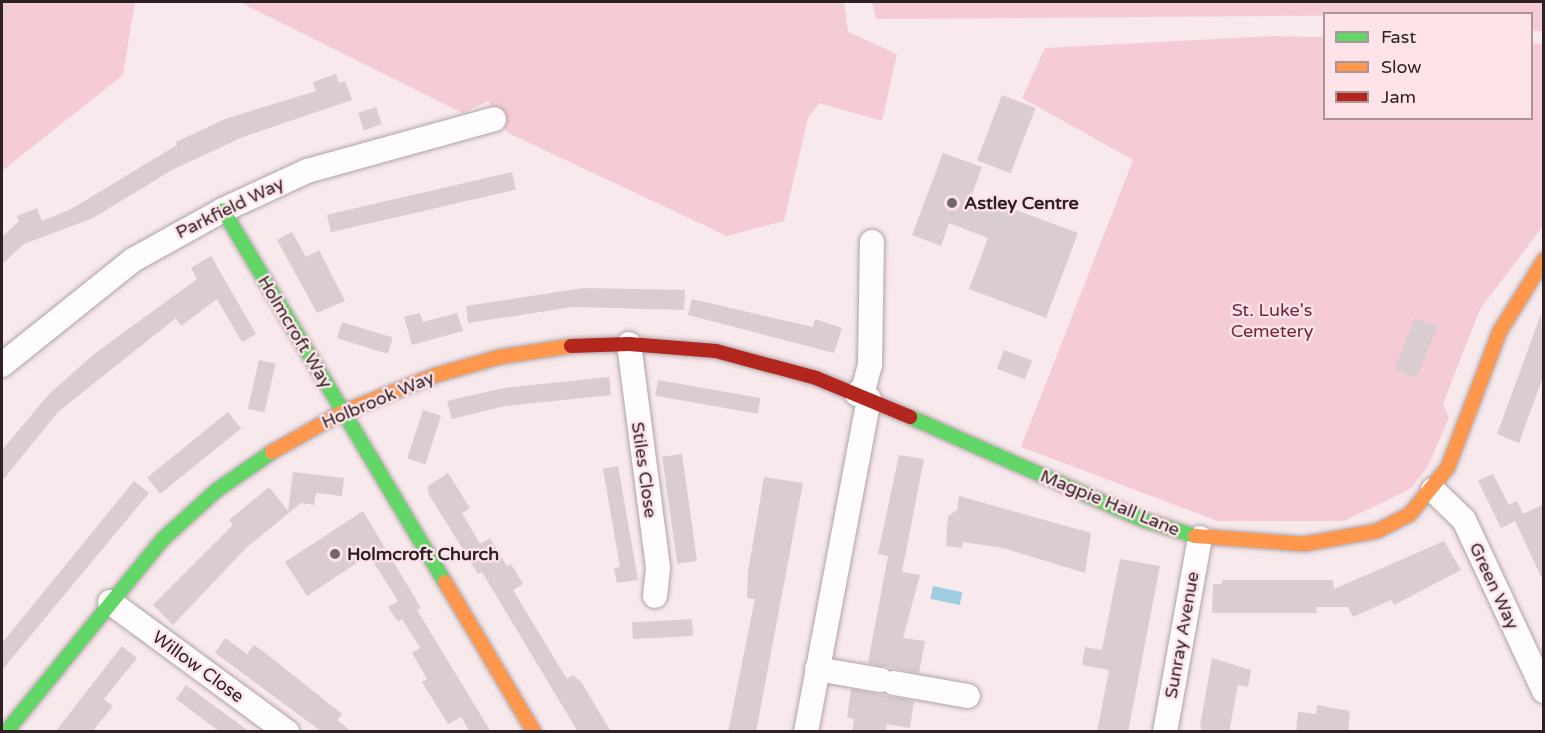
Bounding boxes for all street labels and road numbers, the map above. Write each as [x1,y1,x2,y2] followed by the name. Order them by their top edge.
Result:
[172,172,288,244] street label: Parkfield Way
[253,272,337,392] street label: Holmcroft Way
[318,367,438,433] street label: Holbrook Way
[627,421,661,519] street label: Stiles Close
[1037,465,1183,541] street label: Magpie Hall Lane
[1464,539,1524,633] street label: Green Way
[1160,570,1204,700] street label: Sunray Avenue
[148,627,248,707] street label: Willow Close

